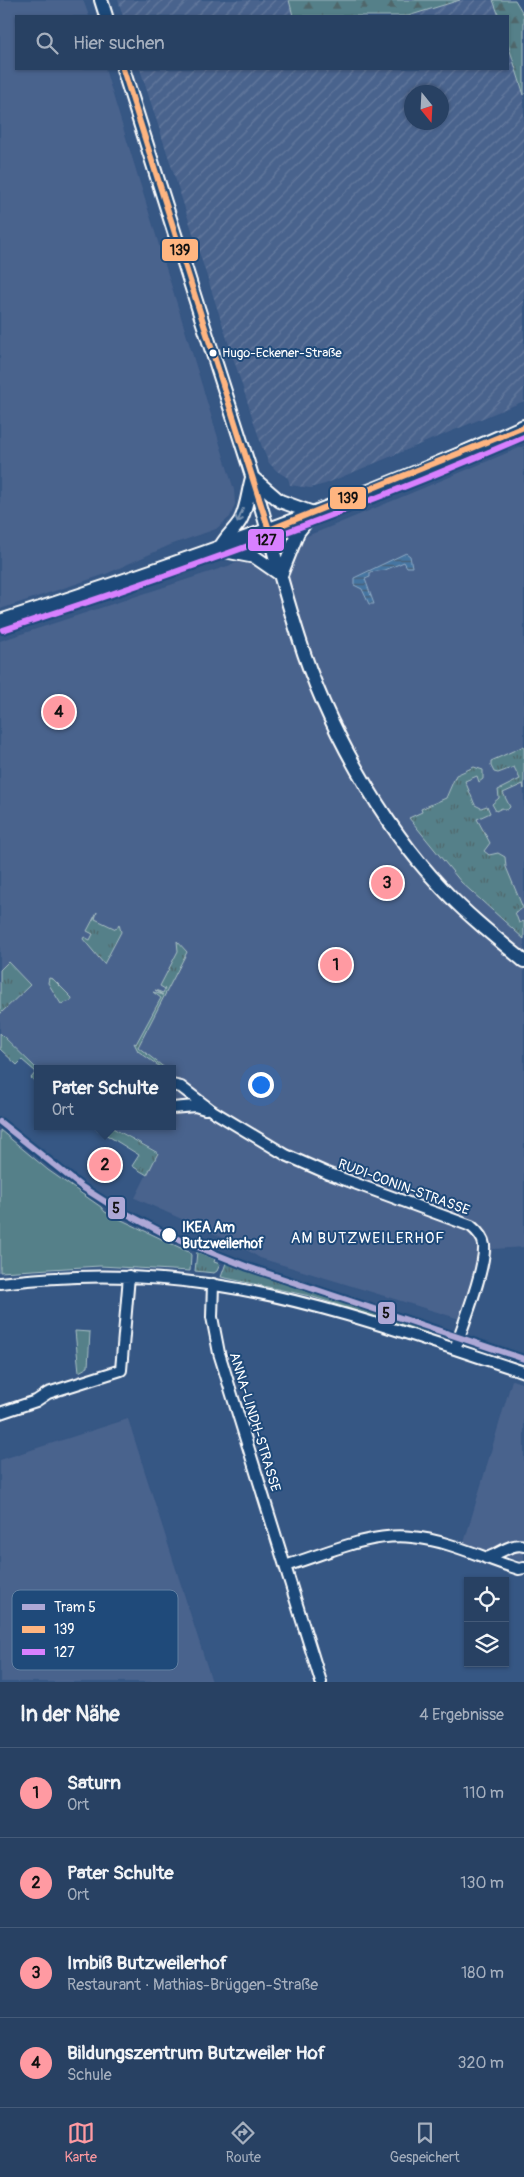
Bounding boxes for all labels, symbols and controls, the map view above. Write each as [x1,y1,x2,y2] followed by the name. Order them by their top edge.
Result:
[15,15,509,70] search box
[33,29,61,57] icon: search
[73,31,165,55] text: Hier suchen
[404,85,449,130] north arrow
[161,238,199,262] line badge: 139
[170,242,190,259] text: 139
[222,345,342,361] place label: Hugo-Eckener-Straße
[208,348,218,358] marker: Hugo-Eckener-Straße
[329,486,367,510] line badge: 139
[338,490,358,507] text: 139
[235,508,245,523] one-way arrow
[247,528,285,552] line badge: 127
[256,532,277,549] text: 127
[43,693,75,731] pin: 4
[371,864,403,902] pin: 3
[320,946,352,984] pin: 1
[34,1065,176,1130] popup
[248,1072,274,1098] your location
[52,1076,158,1100] text: Pater Schulte
[52,1100,74,1120] text: Ort
[89,1146,121,1184] pin: 2
[336,1155,472,1219] street label: RUDI-CONIN-STRASSE
[107,1196,126,1220] line badge: 5
[112,1200,120,1217] text: 5
[182,1219,264,1252] place label: IKEA Am Butzweilerhof
[160,1226,178,1244] marker: IKEA Am Butzweilerhof
[291,1229,445,1248] district label: AM BUTZWEILERHOF
[377,1301,396,1325] line badge: 5
[382,1305,390,1322] text: 5
[226,1350,284,1494] street label: ANNA-LINDH-STRASSE
[464,1577,509,1667] map controls
[464,1577,509,1622] button: locate
[12,1590,178,1670] legend
[54,1599,96,1616] text: Tram 5
[54,1621,75,1638] text: 139
[464,1622,509,1667] button: layers
[54,1644,75,1661] text: 127
[20,1701,120,1728] text: In der Nähe
[419,1705,504,1725] text: 4 Ergebnisse
[67,1771,121,1795] text: Saturn
[33,1783,39,1803] text: 1
[463,1783,504,1803] text: 110 m
[67,1795,89,1815] text: Ort
[67,1861,174,1885] text: Pater Schulte
[32,1873,40,1893] text: 2
[460,1873,504,1893] text: 130 m
[67,1885,89,1905] text: Ort
[67,1951,227,1975] text: Imbiß Butzweilerhof
[32,1963,40,1983] text: 3
[461,1963,504,1983] text: 180 m
[67,1975,318,1995] text: Restaurant · Mathias-Brüggen-Straße
[67,2041,325,2065] text: Bildungszentrum Butzweiler Hof
[31,2053,41,2073] text: 4
[458,2053,504,2073] text: 320 m
[67,2065,112,2085] text: Schule
[64,2119,97,2166] tab: Karte
[226,2119,261,2166] tab: Route
[390,2119,460,2166] tab: Gespeichert

